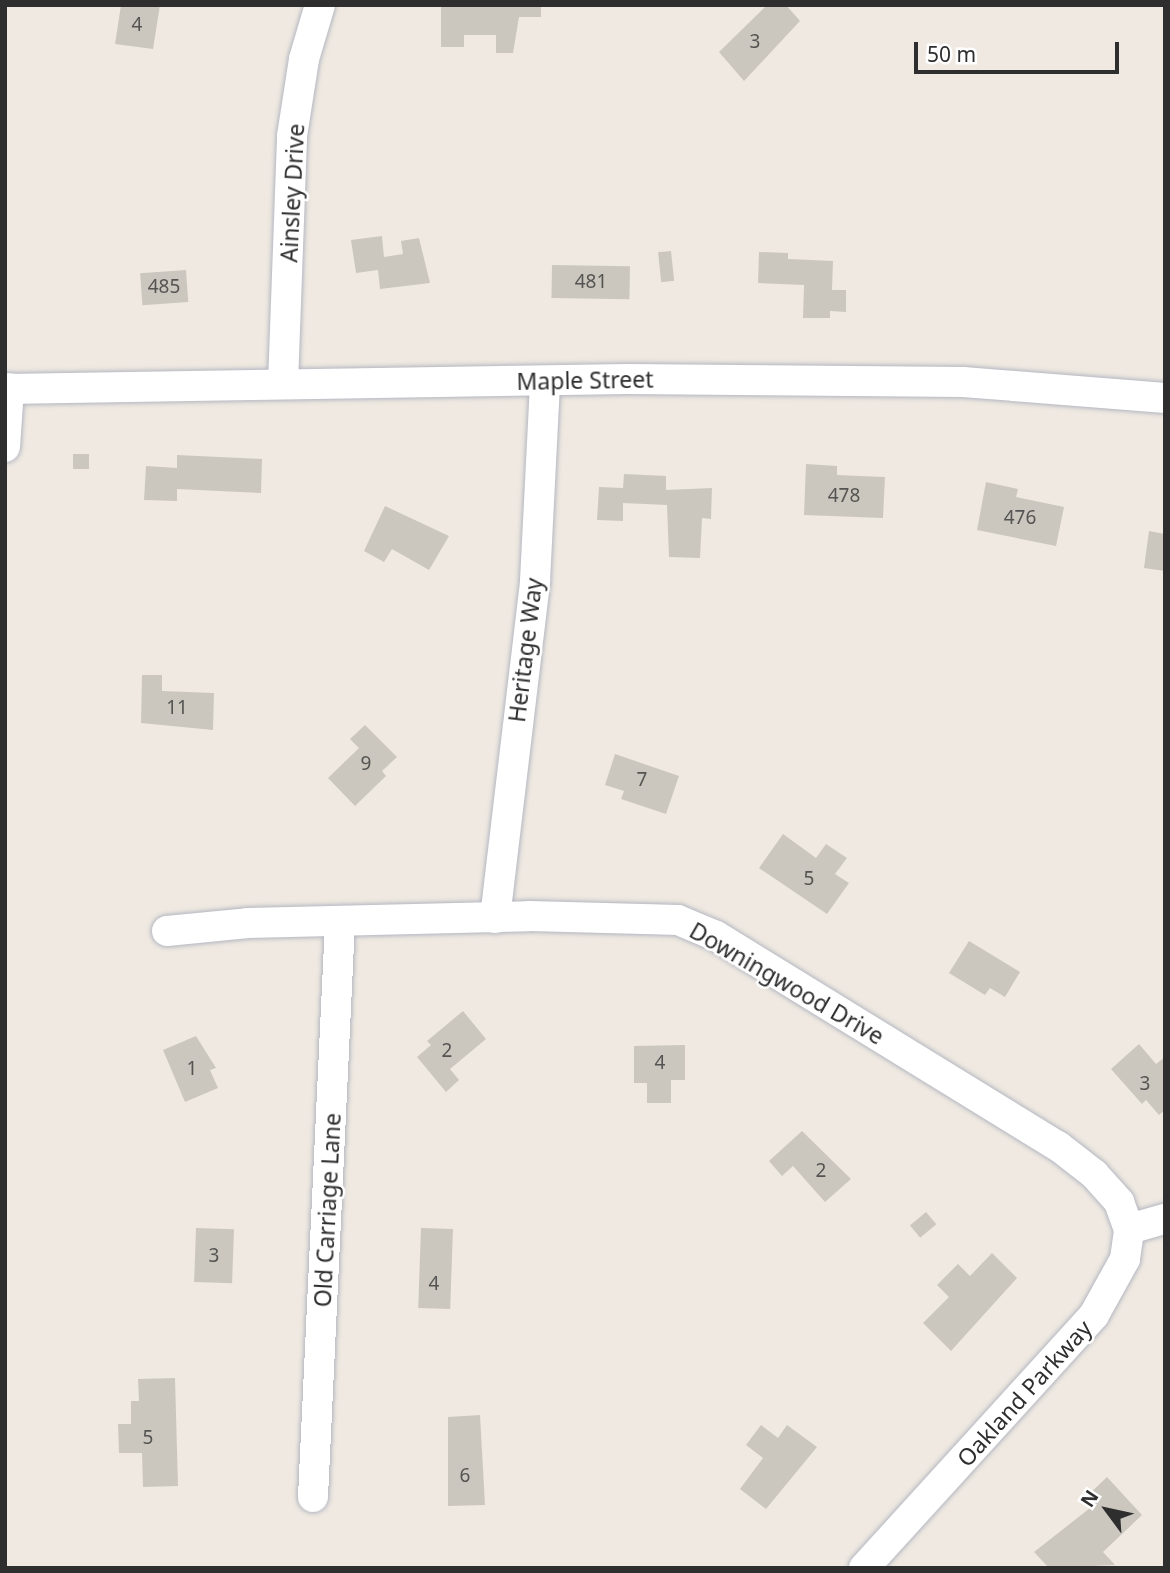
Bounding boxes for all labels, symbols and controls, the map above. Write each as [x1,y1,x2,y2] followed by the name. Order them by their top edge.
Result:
[132,14,142,36] house number: 4
[918,28,1123,72] scale bar
[750,31,760,53] house number: 3
[927,40,976,68] text: 50 m
[275,123,309,263] street label: Ainsley Drive
[575,271,607,293] house number: 481
[148,276,180,298] house number: 485
[516,365,654,395] street label: Maple Street
[828,485,860,507] house number: 478
[1004,507,1036,529] house number: 476
[502,576,548,724] street label: Heritage Way
[166,697,188,719] house number: 11
[361,753,371,775] house number: 9
[637,769,647,791] house number: 7
[804,868,814,890] house number: 5
[685,916,889,1050] street label: Downingwood Drive
[442,1040,452,1062] house number: 2
[655,1052,665,1074] house number: 4
[187,1058,197,1080] house number: 1
[1140,1073,1150,1095] house number: 3
[308,1112,346,1308] street label: Old Carriage Lane
[816,1160,826,1182] house number: 2
[209,1245,219,1267] house number: 3
[429,1273,439,1295] house number: 4
[951,1314,1097,1472] street label: Oakland Parkway
[143,1427,153,1449] house number: 5
[460,1465,470,1487] house number: 6
[1072,1475,1142,1545] north arrow
[1074,1485,1104,1512] text: N

